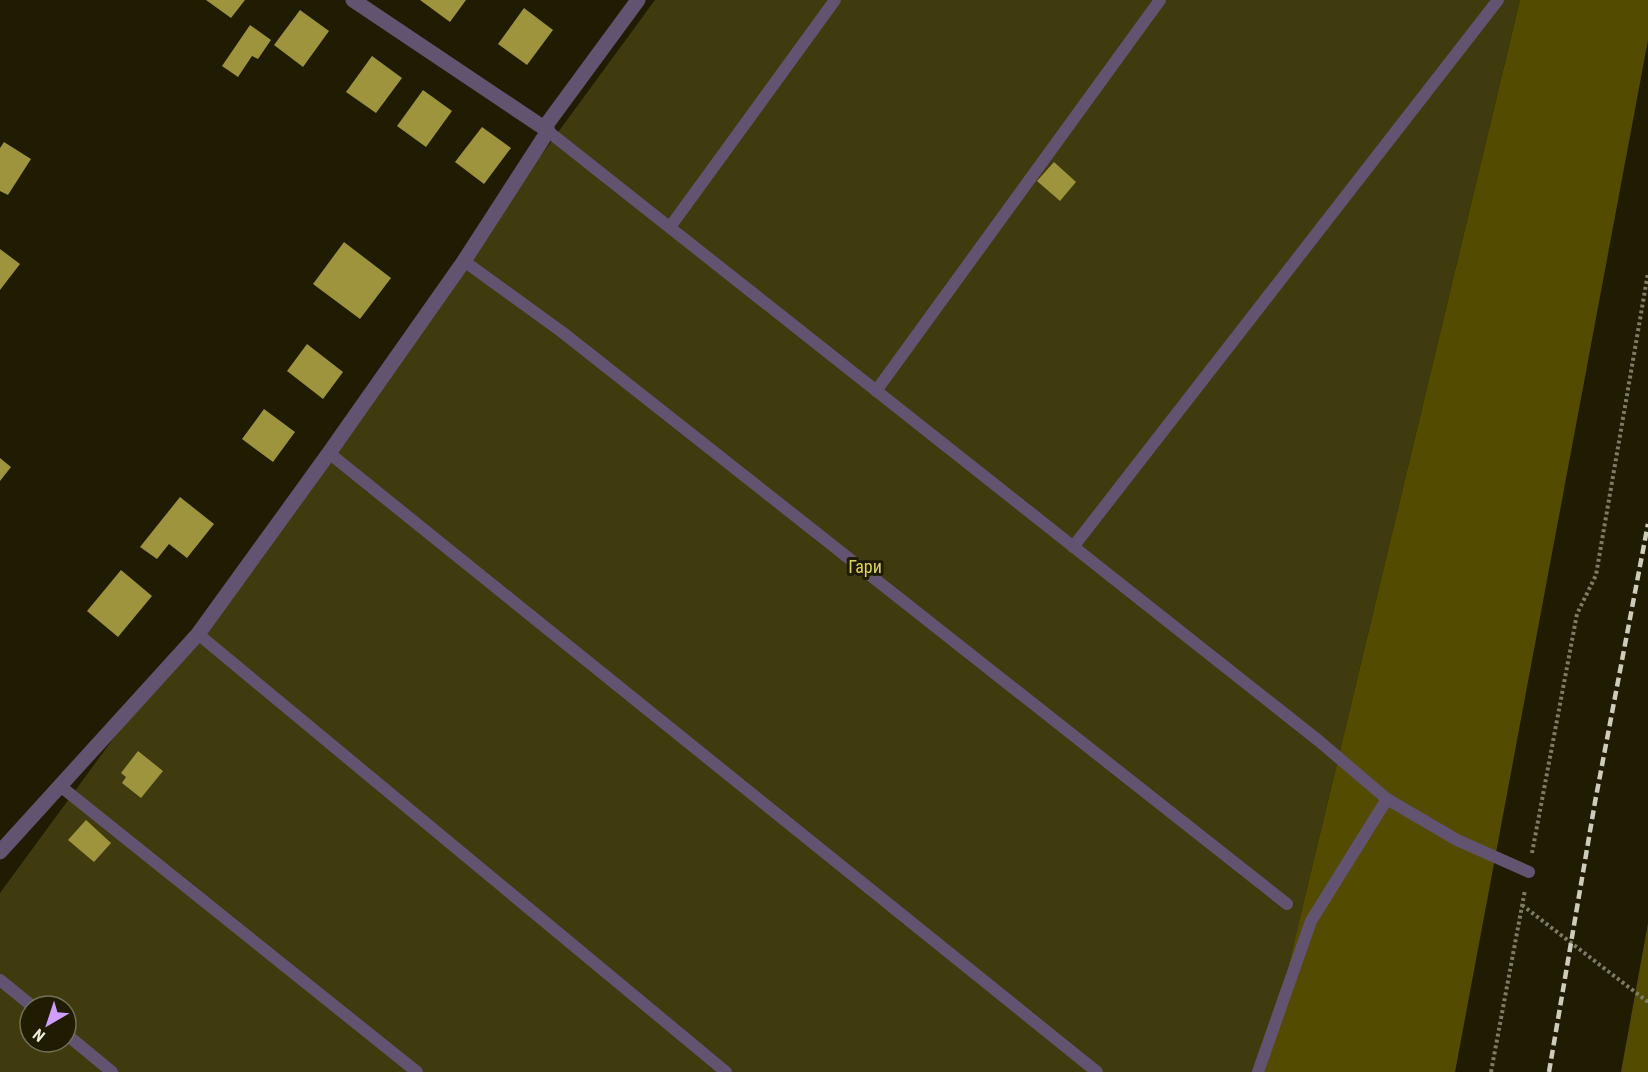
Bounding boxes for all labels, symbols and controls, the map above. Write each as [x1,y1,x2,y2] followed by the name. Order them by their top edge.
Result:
[848,556,882,577] park label: Гари
[18,994,78,1054] north arrow
[29,1025,49,1046] text: N

